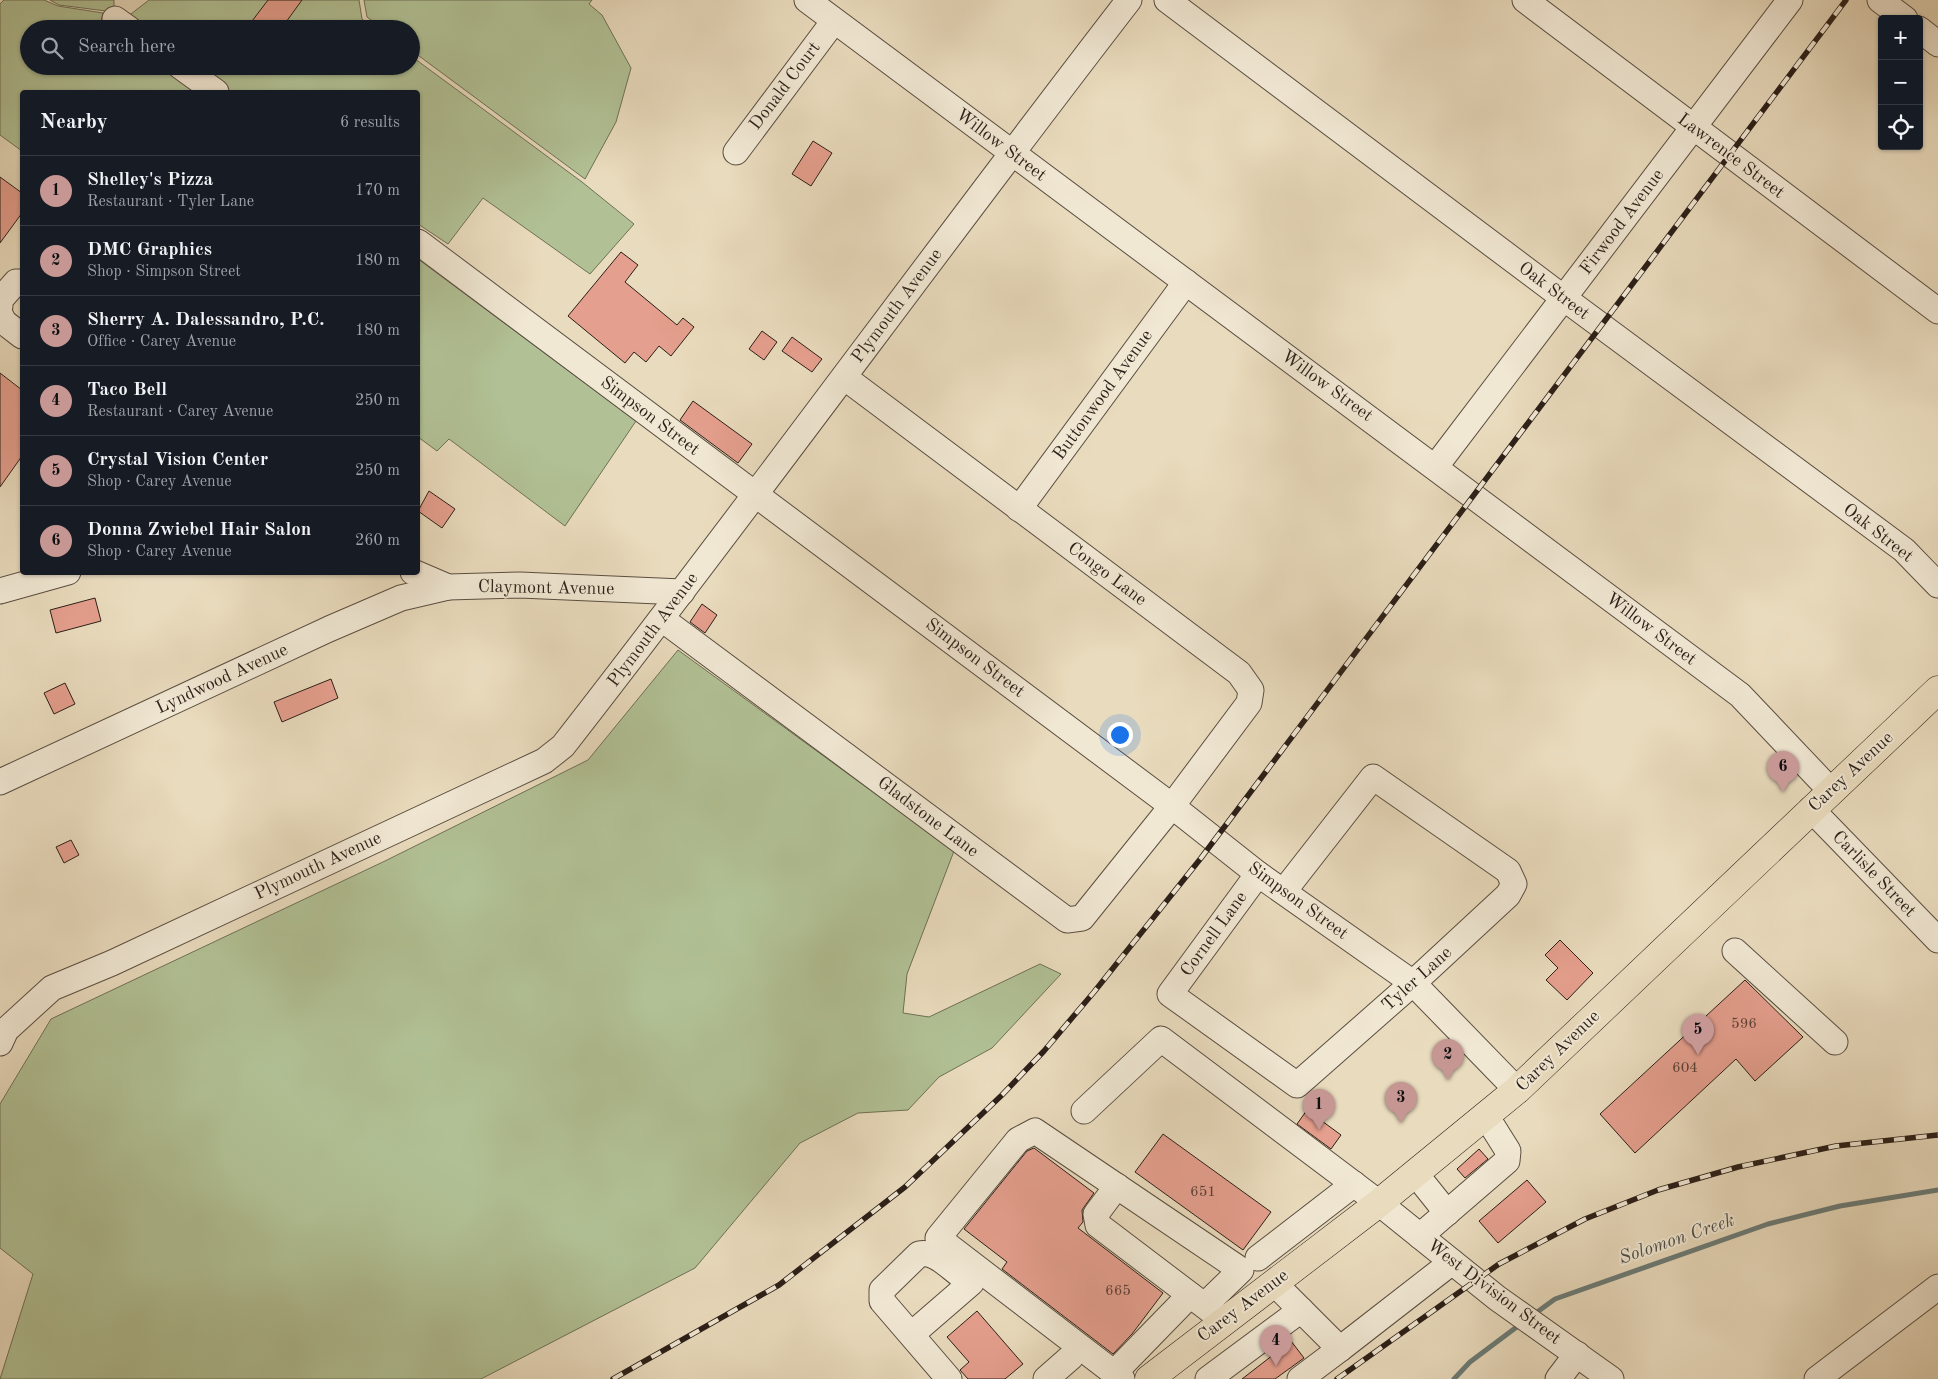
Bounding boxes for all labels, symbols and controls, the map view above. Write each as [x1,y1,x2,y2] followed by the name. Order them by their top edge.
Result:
[1878,15,1923,150] map controls
[1878,15,1923,60] button: +
[20,20,420,75] search box
[38,34,66,62] icon: search
[78,38,175,57] text: Search here
[746,39,824,133] street label: Donald Court
[1878,60,1923,105] button: −
[952,105,1050,185] street label: Willow Street
[1878,105,1923,150] button: locate
[1674,110,1788,202] street label: Lawrence Street
[40,112,108,133] text: Nearby
[340,115,400,131] text: 6 results
[1577,166,1667,278] street label: Firwood Avenue
[87,171,213,190] text: Shelley's Pizza
[51,183,61,199] text: 1
[355,183,400,199] text: 170 m
[87,194,254,210] text: Restaurant · Tyler Lane
[87,241,212,260] text: DMC Graphics
[848,246,946,366] street label: Plymouth Avenue
[51,253,61,269] text: 2
[355,253,400,269] text: 180 m
[1515,259,1593,323] street label: Oak Street
[87,264,241,280] text: Shop · Simpson Street
[87,311,325,330] text: Sherry A. Dalessandro, P.C.
[51,323,61,339] text: 3
[355,323,400,339] text: 180 m
[1050,327,1156,463] street label: Buttonwood Avenue
[87,334,236,350] text: Office · Carey Avenue
[1278,347,1376,425] street label: Willow Street
[597,373,703,459] street label: Simpson Street
[87,381,167,400] text: Taco Bell
[51,393,61,409] text: 4
[355,393,400,409] text: 250 m
[87,404,273,420] text: Restaurant · Carey Avenue
[87,451,268,470] text: Crystal Vision Center
[51,463,61,479] text: 5
[355,463,400,479] text: 250 m
[87,474,232,490] text: Shop · Carey Avenue
[1840,500,1916,566] street label: Oak Street
[87,521,311,540] text: Donna Zwiebel Hair Salon
[51,533,61,549] text: 6
[355,533,400,549] text: 260 m
[1064,539,1150,609] street label: Congo Lane
[87,544,232,560] text: Shop · Carey Avenue
[604,570,702,690] street label: Plymouth Avenue
[478,578,614,598] street label: Claymont Avenue
[1602,589,1700,669] street label: Willow Street
[922,615,1028,701] street label: Simpson Street
[153,641,291,717] street label: Lyndwood Avenue
[1107,722,1133,748] your location
[1805,728,1897,816] street label: Carey Avenue
[1767,751,1799,792] pin: 6
[874,773,982,861] street label: Gladstone Lane
[1829,828,1919,920] street label: Carlisle Street
[252,829,384,903] street label: Plymouth Avenue
[1245,859,1351,943] street label: Simpson Street
[1177,888,1251,980] street label: Cornell Lane
[1379,943,1455,1015] street label: Tyler Lane
[1513,1007,1603,1095] street label: Carey Avenue
[1682,1014,1714,1055] pin: 5
[1731,1017,1757,1032] house number: 596
[1432,1039,1464,1080] pin: 2
[1672,1061,1698,1076] house number: 604
[1385,1082,1417,1123] pin: 3
[1303,1089,1335,1130] pin: 1
[1190,1185,1216,1200] house number: 651
[1617,1211,1737,1269] water label: Solomon Creek
[1424,1236,1564,1348] street label: West Division Street
[1194,1266,1292,1346] street label: Carey Avenue
[1105,1284,1131,1299] house number: 665
[1260,1325,1292,1366] pin: 4

